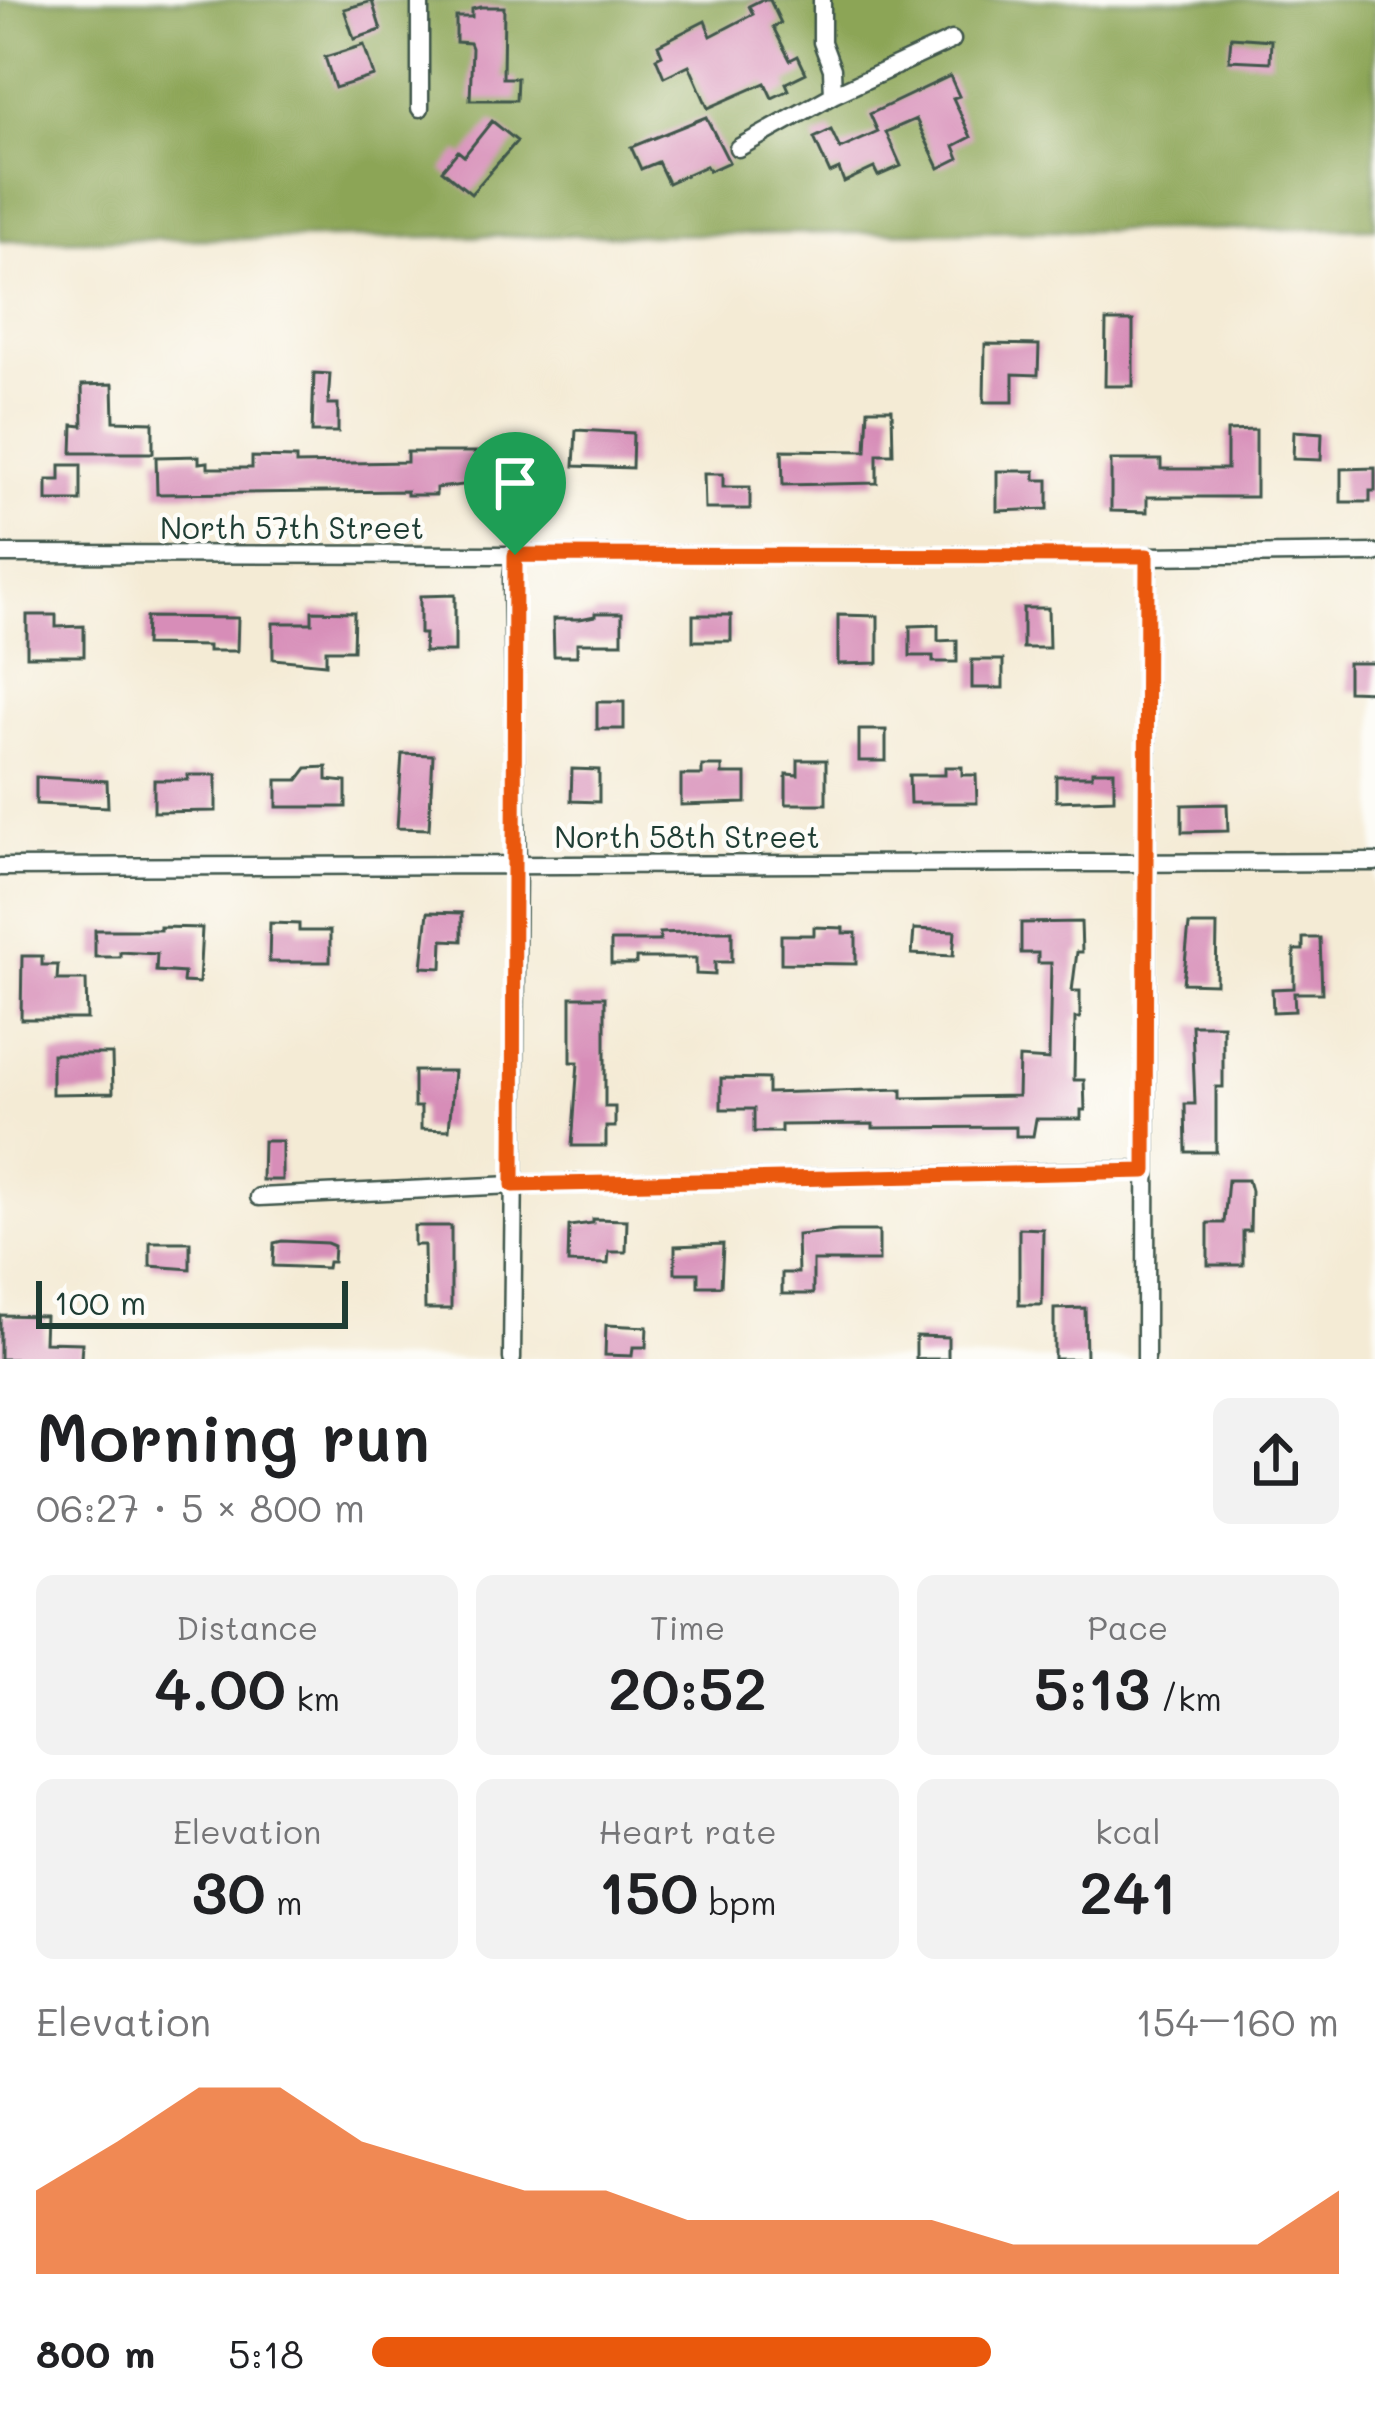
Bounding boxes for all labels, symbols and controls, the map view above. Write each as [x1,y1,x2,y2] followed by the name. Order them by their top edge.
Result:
[464,432,566,555] pin
[482,450,548,516] icon: arrive
[160,507,424,547] street label: North 57th Street
[554,816,820,856] street label: North 58th Street
[36,1275,348,1328] scale bar
[54,1280,146,1323] text: 100 m
[36,1393,430,1479] text: Morning run
[1213,1398,1339,1524] button: share
[36,1481,365,1532] text: 06:27 · 5 × 800 m
[176,1605,318,1648] text: Distance
[650,1605,725,1648] text: Time
[1088,1605,1168,1648] text: Pace
[154,1648,286,1726] text: 4.00
[608,1648,767,1726] text: 20:52
[1034,1648,1150,1726] text: 5:13
[286,1676,340,1719] text: km
[1150,1676,1222,1719] text: /km
[173,1809,321,1852] text: Elevation
[598,1809,777,1852] text: Heart rate
[1095,1809,1161,1852] text: kcal
[192,1852,266,1930] text: 30
[599,1852,698,1930] text: 150
[1079,1852,1176,1930] text: 241
[266,1880,302,1923] text: m
[698,1880,776,1923] text: bpm
[36,1995,211,2046] text: Elevation
[1135,1995,1339,2046] text: 154–160 m
[36,2327,155,2378] text: 800 m
[228,2327,304,2378] text: 5:18

